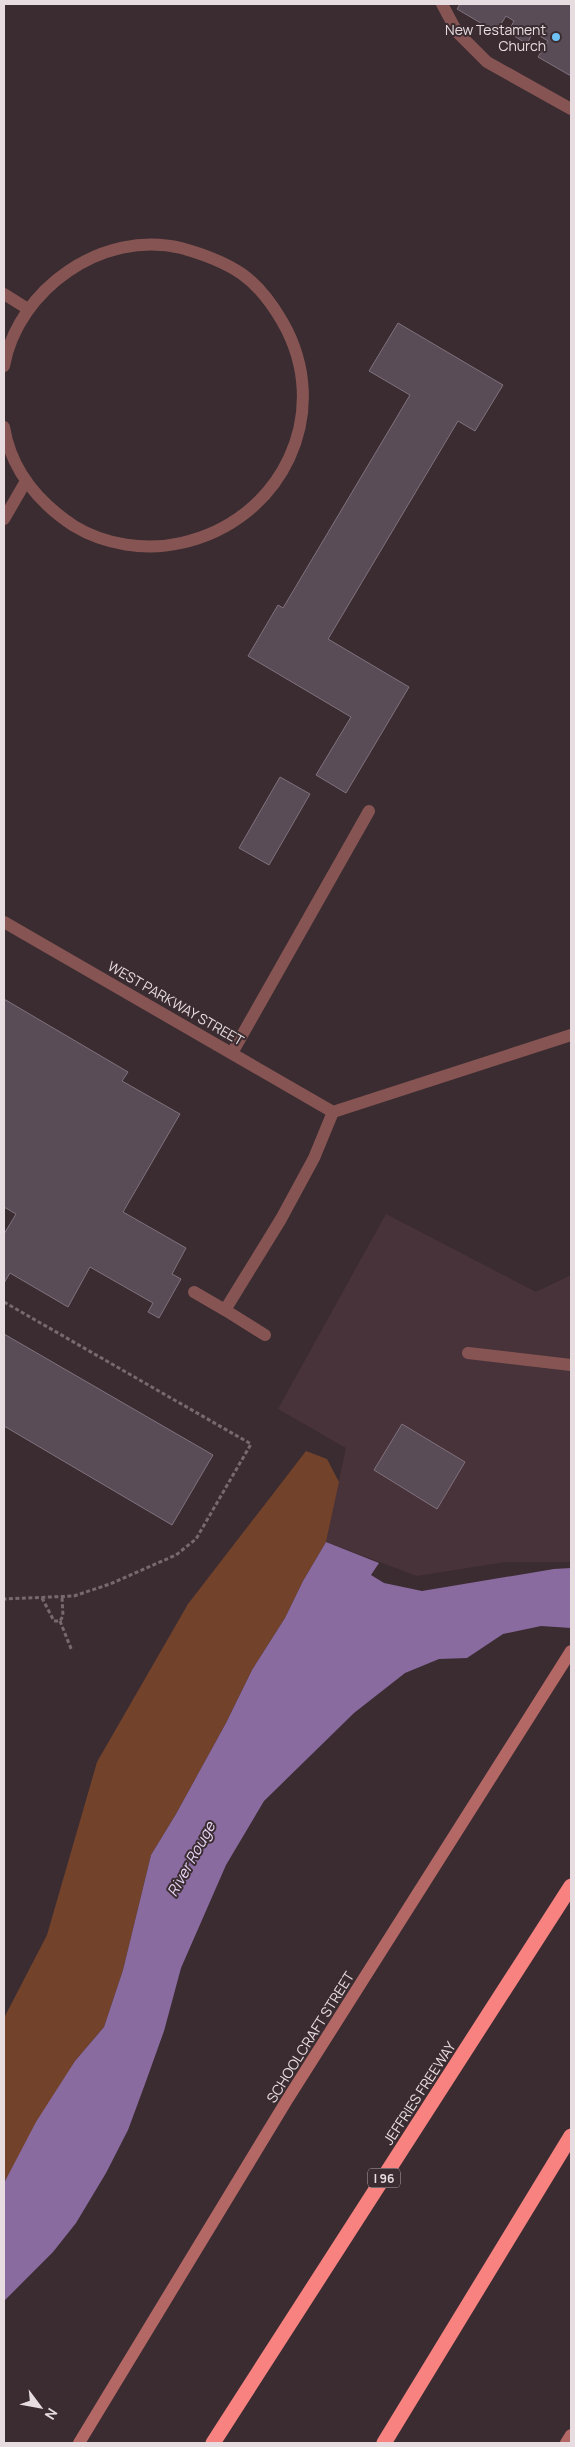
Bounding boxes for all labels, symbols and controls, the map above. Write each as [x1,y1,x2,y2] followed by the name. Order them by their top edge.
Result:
[445,20,546,55] place label: New Testament Church
[550,31,562,43] marker: New Testament Church
[105,956,248,1050] street label: WEST PARKWAY STREET
[162,1817,221,1900] water label: River Rouge
[262,1967,358,2106] street label: SCHOOLCRAFT STREET
[378,2038,460,2148] street label: JEFFRIES FREEWAY
[368,2168,400,2188] road number: I 96
[15,2382,65,2432] north arrow
[41,2405,62,2423] text: N

